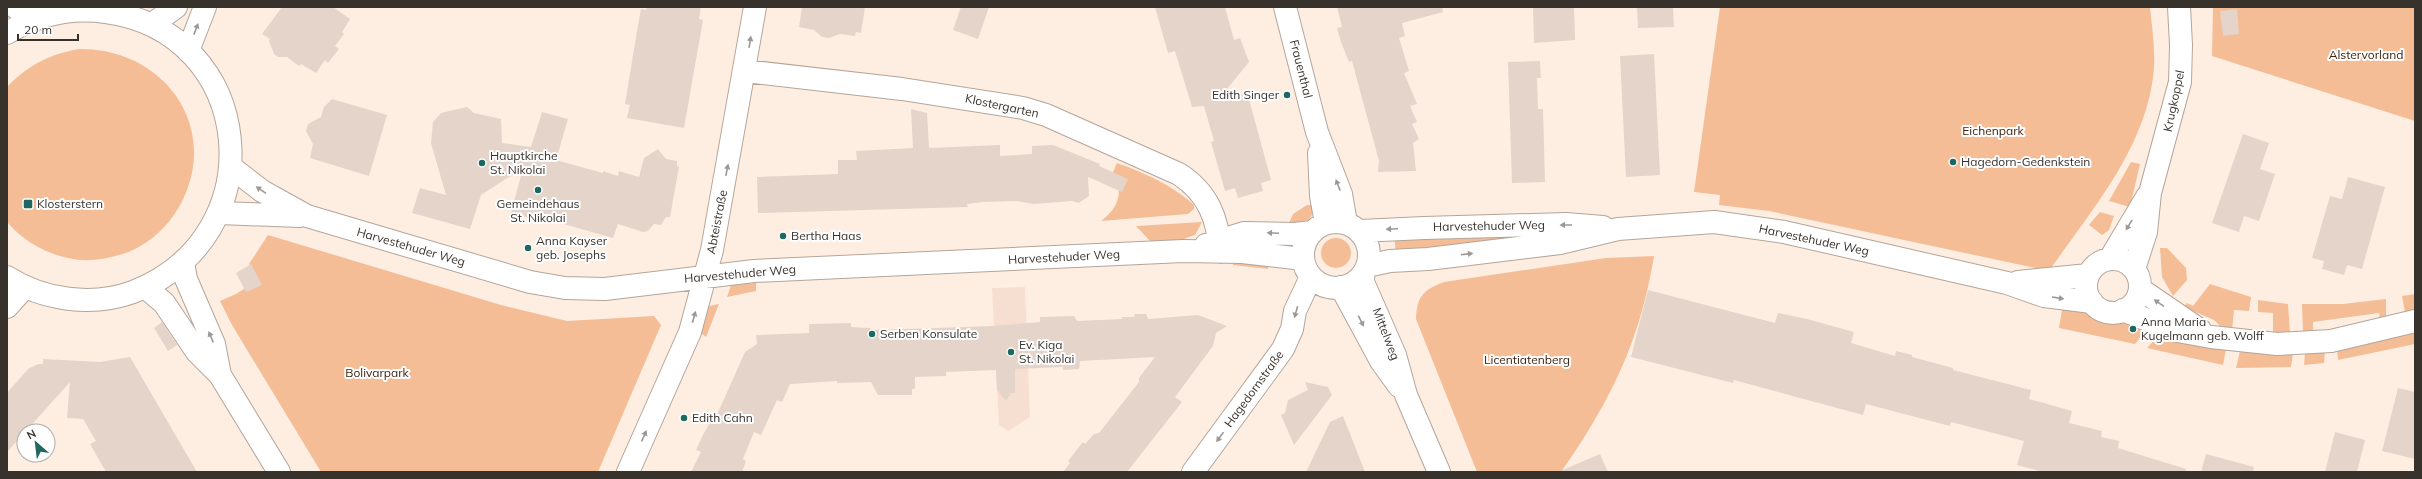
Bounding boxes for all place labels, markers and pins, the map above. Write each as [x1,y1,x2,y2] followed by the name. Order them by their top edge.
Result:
[1212,87,1280,102] place label: Edith Singer
[1282,90,1292,100] marker: Edith Singer
[490,148,557,177] place label: Hauptkirche St. Nikolai
[1961,154,2090,169] place label: Hagedorn-Gedenkstein
[1948,157,1958,167] marker: Hagedorn-Gedenkstein
[477,158,487,168] marker: Hauptkirche St. Nikolai
[533,185,543,195] marker: Gemeindehaus St. Nikolai
[37,196,103,211] place label: Klosterstern
[496,196,580,225] place label: Gemeindehaus St. Nikolai
[22,198,34,210] marker: Klosterstern
[791,228,862,243] place label: Bertha Haas
[778,231,788,241] marker: Bertha Haas
[536,233,608,262] place label: Anna Kayser geb. Josephs
[523,243,533,253] marker: Anna Kayser geb. Josephs
[2141,314,2265,343] place label: Anna Maria Kugelmann geb. Wolff
[2128,324,2138,334] marker: Anna Maria Kugelmann geb. Wolff
[880,326,977,341] place label: Serben Konsulate
[867,329,877,339] marker: Serben Konsulate
[1019,337,1074,366] place label: Ev. Kiga St. Nikolai
[1006,347,1016,357] marker: Ev. Kiga St. Nikolai
[692,410,753,425] place label: Edith Cahn
[679,413,689,423] marker: Edith Cahn

